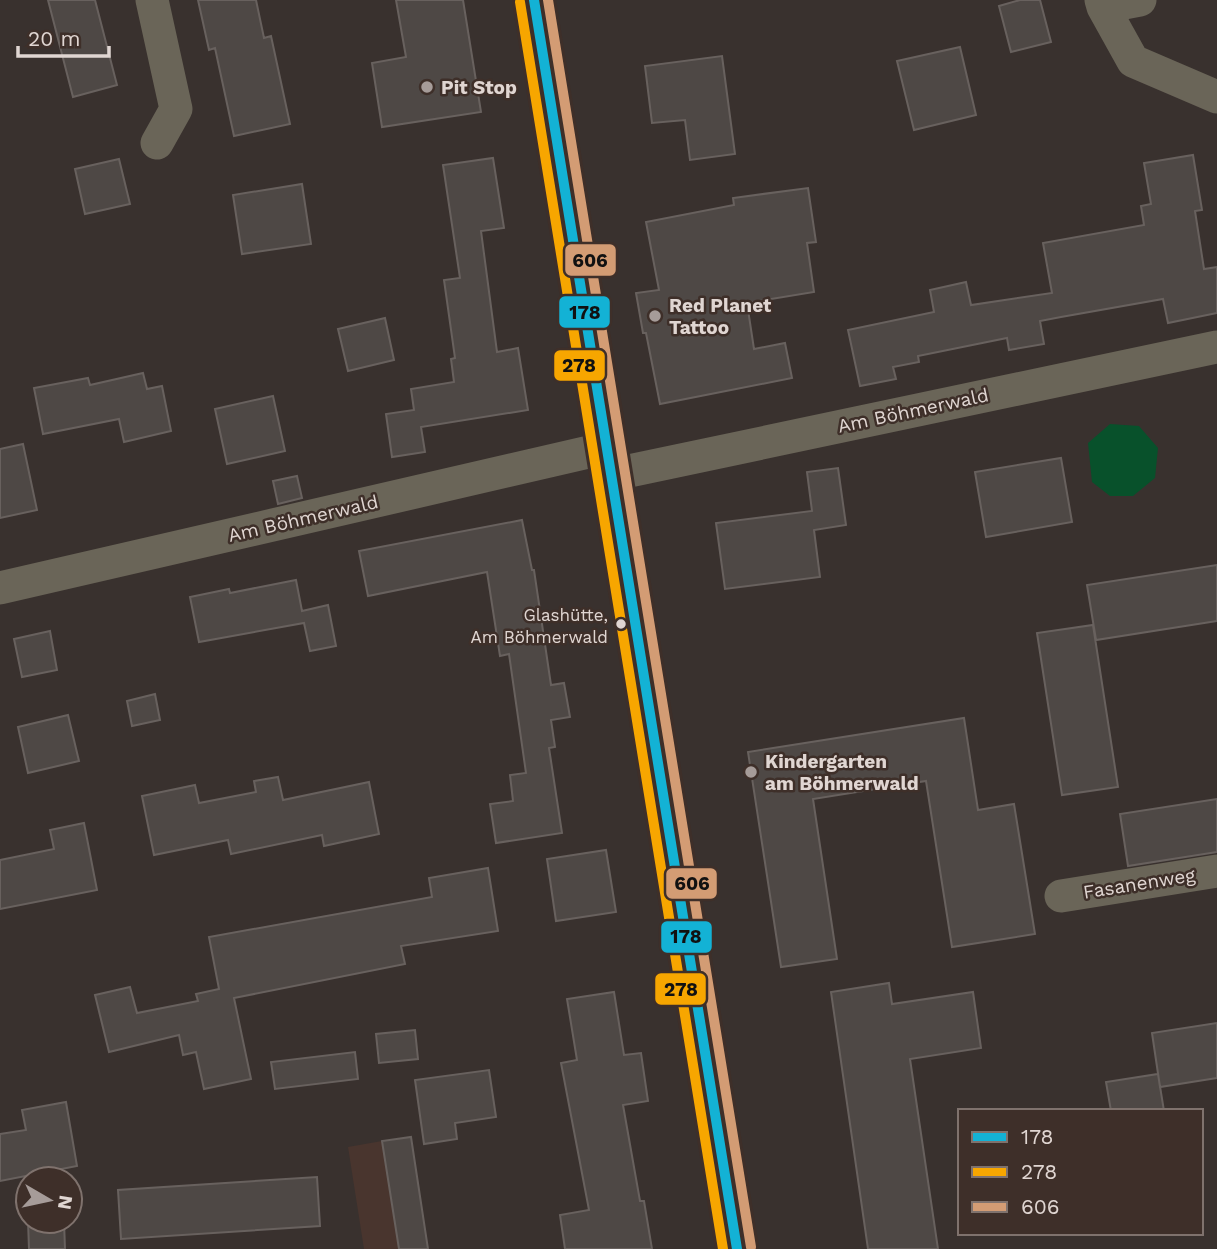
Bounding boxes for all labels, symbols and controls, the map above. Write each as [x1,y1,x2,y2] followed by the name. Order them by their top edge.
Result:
[18,14,108,58] scale bar
[28,26,80,51] text: 20 m
[441,76,517,99] place label: Pit Stop
[419,79,435,95] marker: Pit Stop
[564,243,617,277] line badge: 606
[572,249,608,272] text: 606
[669,294,772,339] place label: Red Planet Tattoo
[558,295,611,329] line badge: 178
[569,301,601,324] text: 178
[647,308,663,324] marker: Red Planet Tattoo
[553,349,606,382] line badge: 278
[562,354,596,377] text: 278
[836,383,991,438] street label: Am Böhmerwald
[226,490,381,547] street label: Am Böhmerwald
[471,605,608,647] place label: Glashütte, Am Böhmerwald
[614,617,628,631] marker: Glashütte, Am Böhmerwald
[765,750,919,795] place label: Kindergarten am Böhmerwald
[743,764,759,780] marker: Kindergarten am Böhmerwald
[1081,863,1198,904] street label: Fasanenweg
[665,867,718,900] line badge: 606
[674,872,710,895] text: 606
[660,920,713,954] line badge: 178
[670,925,702,948] text: 178
[654,972,707,1006] line badge: 278
[664,978,698,1001] text: 278
[958,1109,1203,1235] legend
[1021,1124,1054,1149] text: 178
[1021,1159,1057,1184] text: 278
[14,1165,84,1235] north arrow
[53,1194,78,1211] text: N
[1021,1194,1060,1219] text: 606

